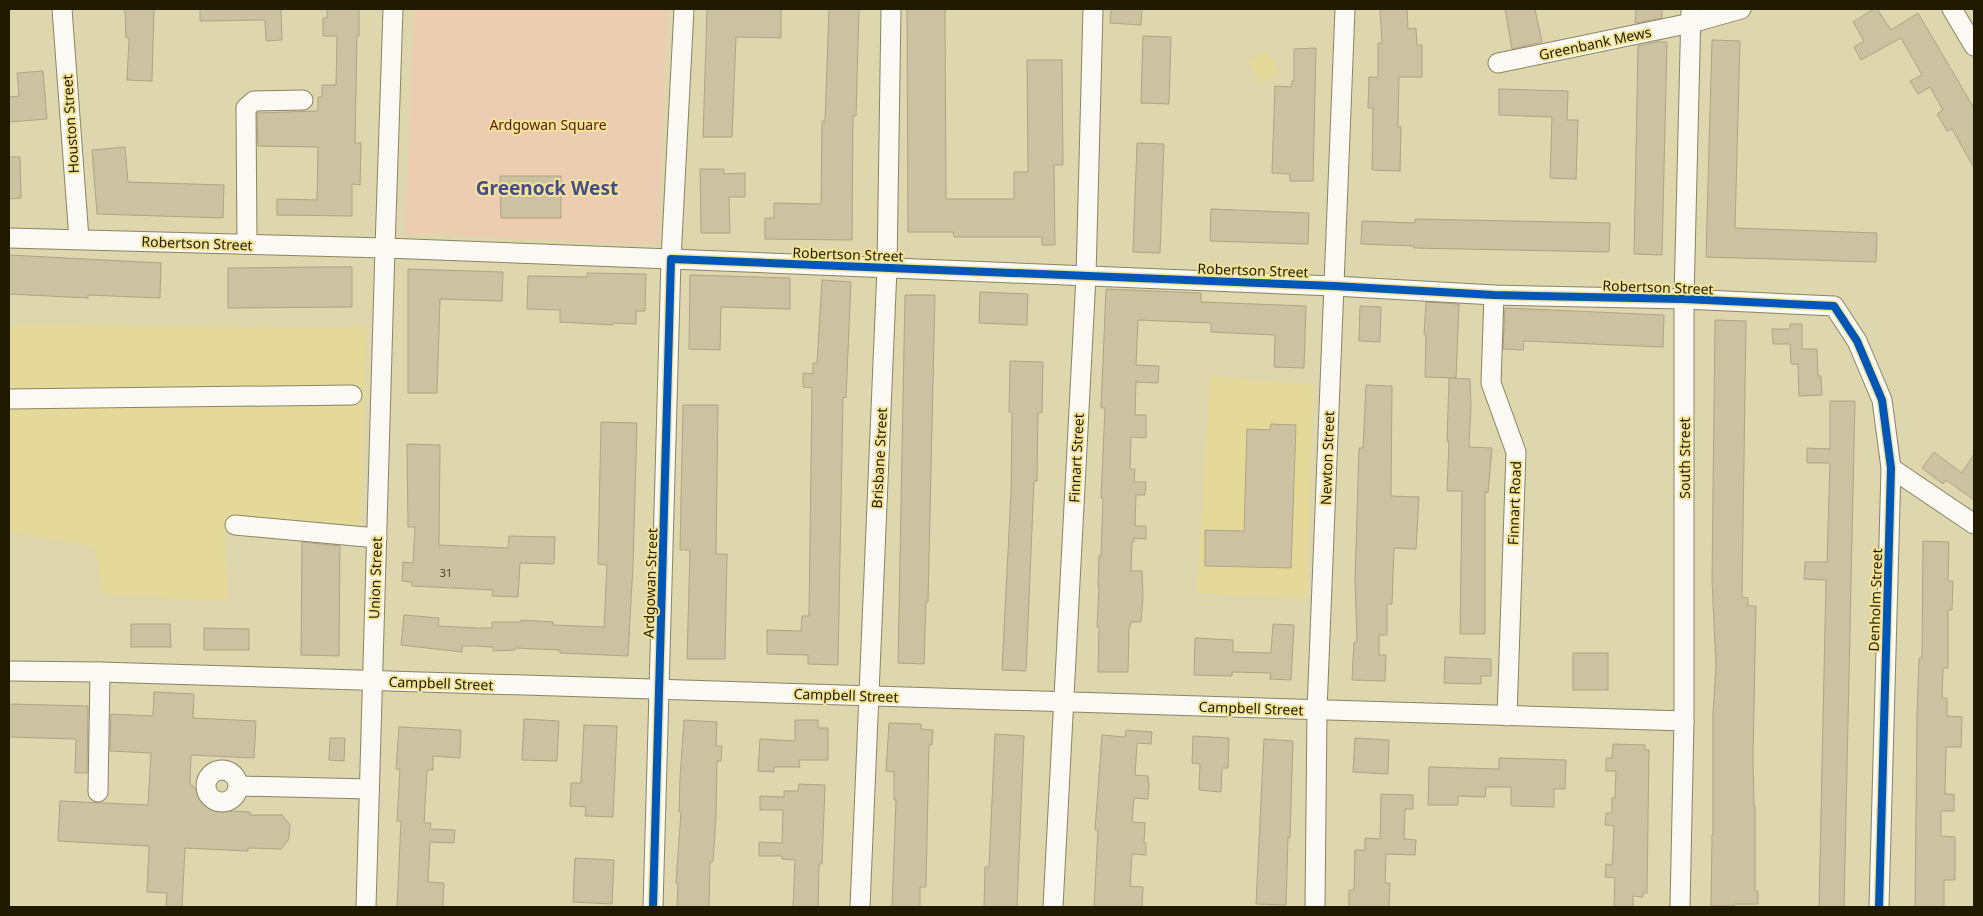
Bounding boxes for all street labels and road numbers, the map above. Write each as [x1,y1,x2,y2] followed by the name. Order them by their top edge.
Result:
[1537,22,1653,64] street label: Greenbank Mews
[57,74,83,174] street label: Houston Street
[141,232,253,254] street label: Robertson Street
[792,243,904,265] street label: Robertson Street
[1197,259,1309,281] street label: Robertson Street
[1602,276,1714,298] street label: Robertson Street
[867,407,891,509] street label: Brisbane Street
[1316,411,1338,505] street label: Newton Street
[1064,413,1088,503] street label: Finnart Street
[1675,417,1694,499] street label: South Street
[1503,461,1525,545] street label: Finnart Road
[639,528,661,638] street label: Ardgowan Street
[364,537,386,619] street label: Union Street
[1864,548,1886,652] street label: Denholm Street
[388,672,494,694] street label: Campbell Street
[793,684,899,706] street label: Campbell Street
[1198,697,1304,719] street label: Campbell Street

